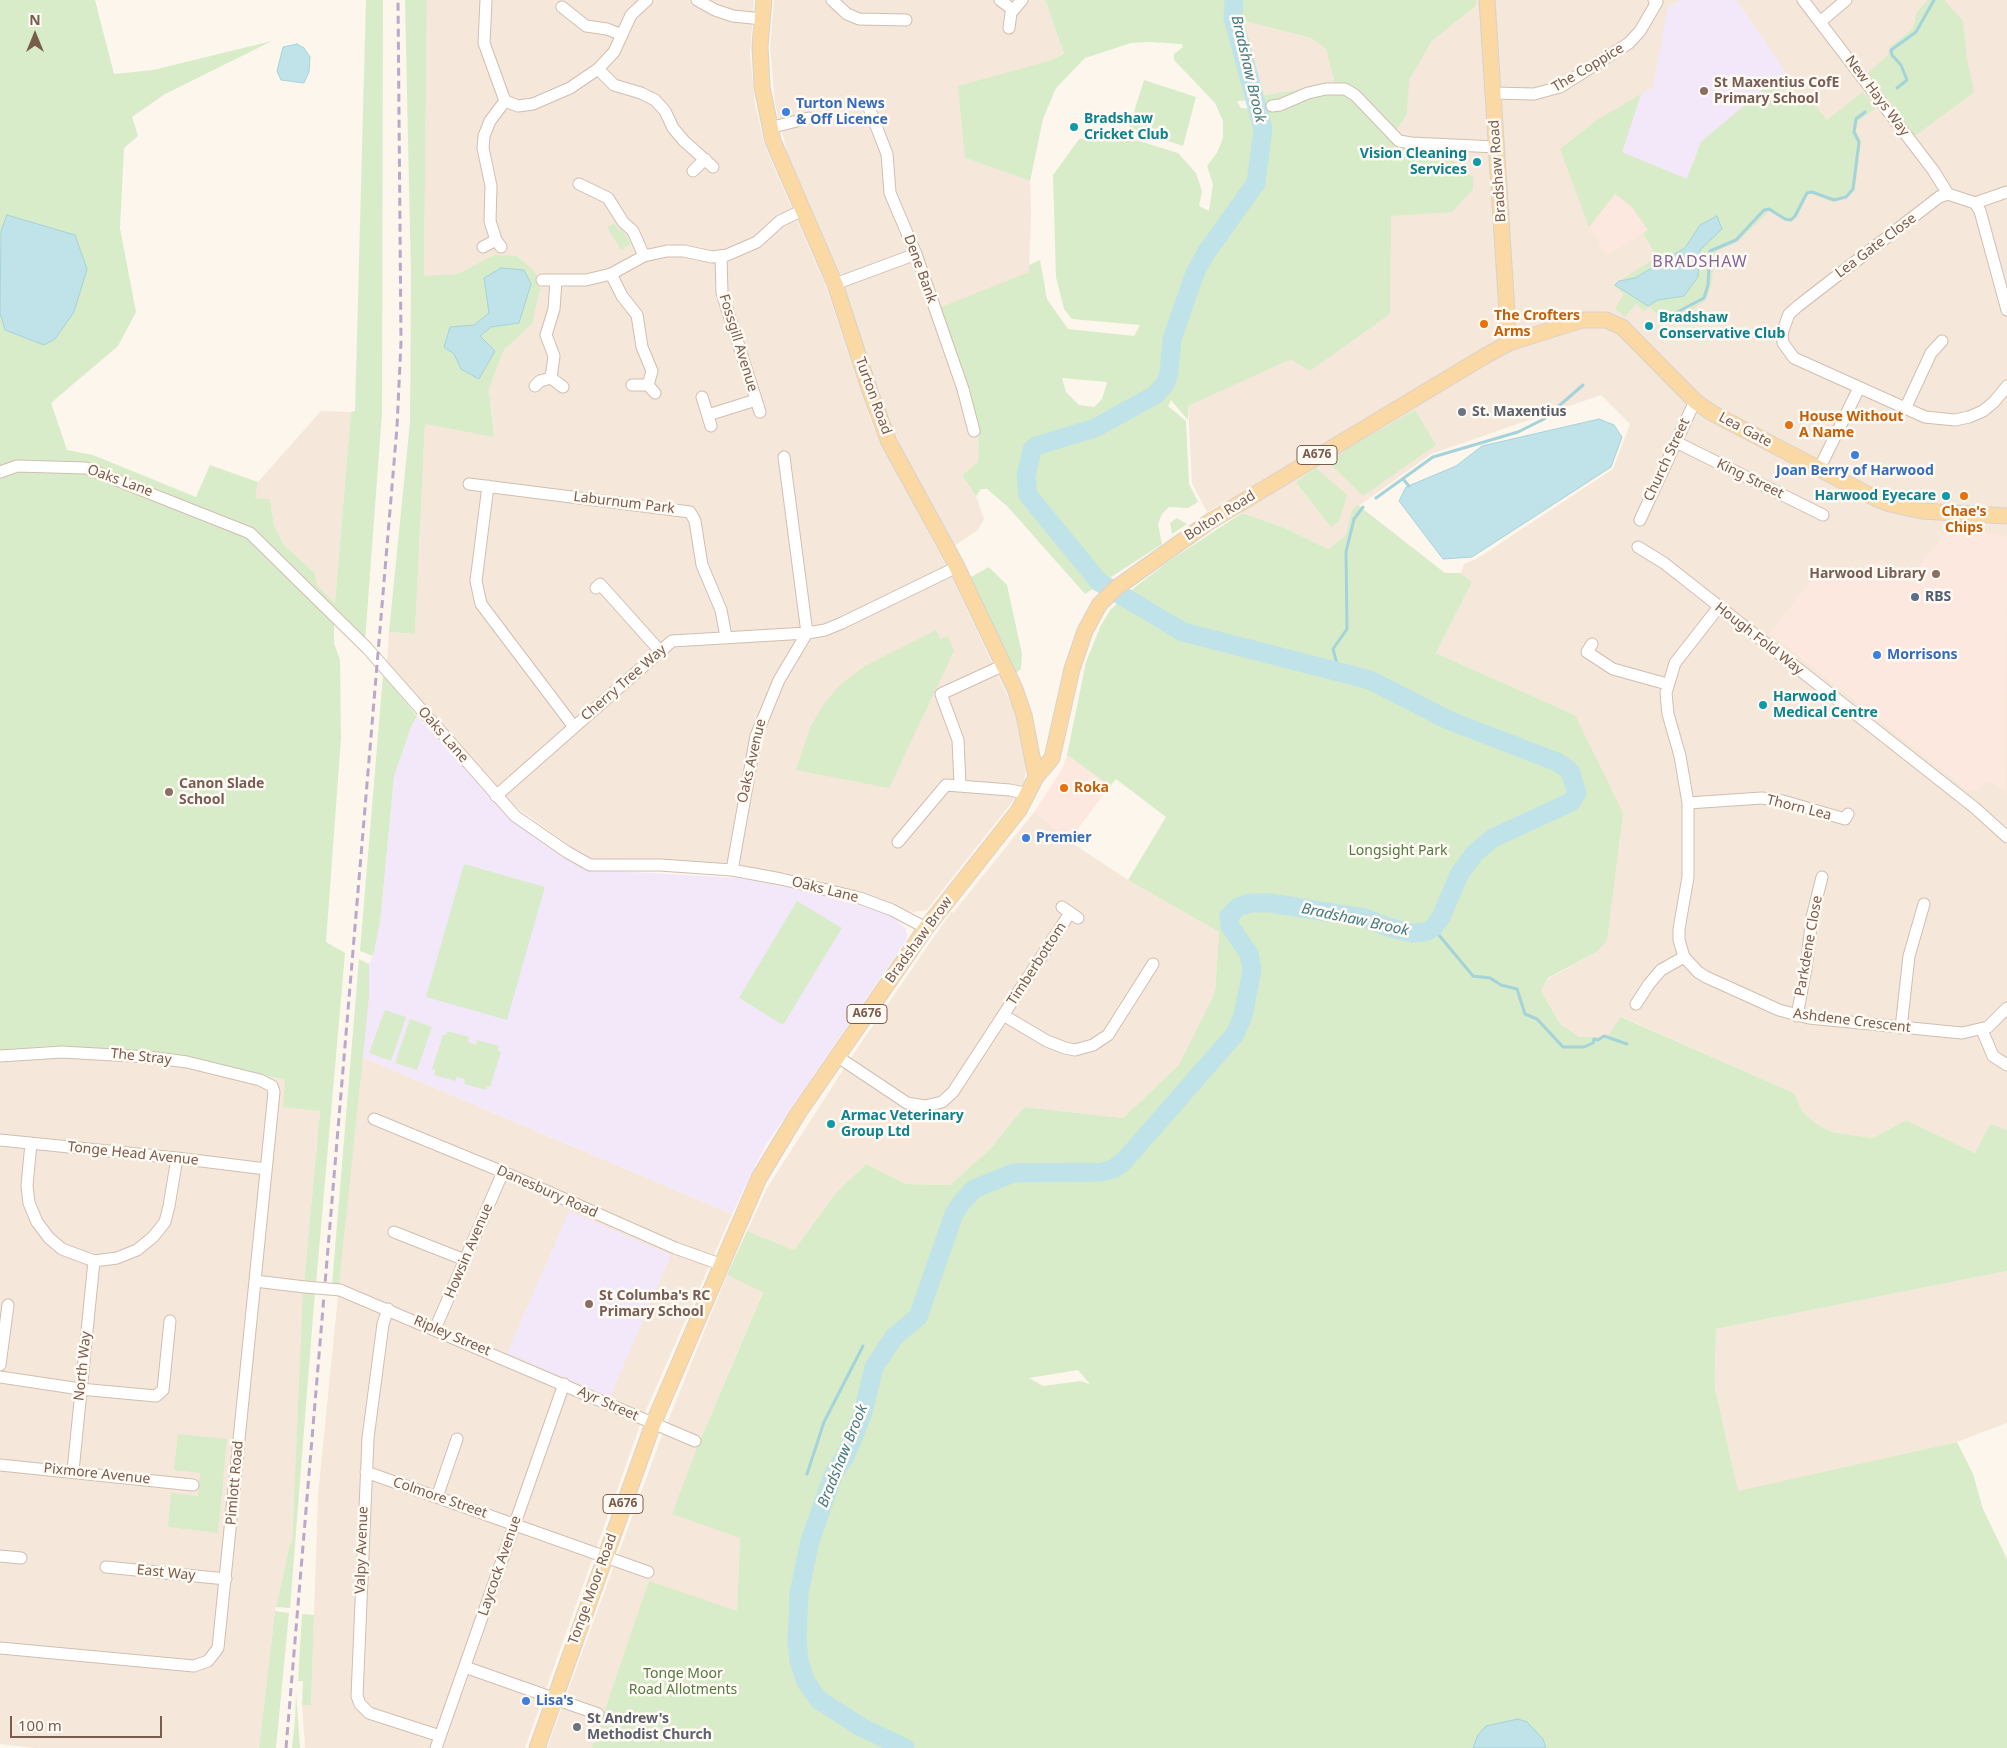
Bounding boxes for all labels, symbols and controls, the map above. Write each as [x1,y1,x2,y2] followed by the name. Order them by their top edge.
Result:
[10,10,60,60] north arrow
[29,10,41,29] text: N
[1227,14,1269,124] water label: Bradshaw Brook
[1549,40,1627,96] street label: The Coppice
[1841,52,1913,140] street label: New Hays Way
[1714,75,1839,108] place label: St Maxentius CofE Primary School
[1698,85,1710,97] marker: St Maxentius CofE Primary School
[796,96,888,128] place label: Turton News & Off Licence
[780,106,792,118] marker: Turton News & Off Licence
[1084,111,1169,144] place label: Bradshaw Cricket Club
[1486,119,1510,223] street label: Bradshaw Road
[1068,121,1080,133] marker: Bradshaw Cricket Club
[1360,146,1467,178] place label: Vision Cleaning Services
[1471,156,1483,168] marker: Vision Cleaning Services
[1832,210,1920,282] street label: Lea Gate Close
[900,233,940,305] street label: Dene Bank
[1651,252,1749,272] district label: BRADSHAW
[715,292,761,394] street label: Fossgill Avenue
[1494,308,1580,341] place label: The Crofters Arms
[1659,310,1785,342] place label: Bradshaw Conservative Club
[1478,318,1490,330] marker: The Crofters Arms
[1643,320,1655,332] marker: Bradshaw Conservative Club
[851,355,895,437] street label: Turton Road
[1472,404,1567,420] place label: St. Maxentius
[1456,406,1468,418] marker: St. Maxentius
[1716,409,1774,451] street label: Lea Gate
[1799,409,1903,442] place label: House Without A Name
[1640,416,1694,504] street label: Church Street
[1783,419,1795,431] marker: House Without A Name
[1297,446,1337,464] road number: A676
[1849,449,1861,461] marker: Joan Berry of Harwood
[1714,456,1786,502] street label: King Street
[85,461,155,501] street label: Oaks Lane
[1776,463,1934,479] place label: Joan Berry of Harwood
[572,488,676,518] street label: Laburnum Park
[1181,488,1259,544] street label: Bolton Road
[1815,488,1936,504] place label: Harwood Eyecare
[1940,490,1952,502] marker: Harwood Eyecare
[1958,490,1970,502] marker: Chae's Chips
[1941,504,1987,536] place label: Chae's Chips
[1809,566,1926,582] place label: Harwood Library
[1930,568,1942,580] marker: Harwood Library
[1925,589,1951,605] place label: RBS
[1909,591,1921,603] marker: RBS
[1711,599,1807,679] street label: Hough Fold Way
[578,641,670,725] street label: Cherry Tree Way
[1887,647,1958,663] place label: Morrisons
[1871,649,1883,661] marker: Morrisons
[1773,689,1878,722] place label: Harwood Medical Centre
[1757,699,1769,711] marker: Harwood Medical Centre
[414,704,472,766] street label: Oaks Lane
[734,717,770,805] street label: Oaks Avenue
[179,776,264,809] place label: Canon Slade School
[1074,780,1109,796] place label: Roka
[1058,782,1070,794] marker: Roka
[163,786,175,798] marker: Canon Slade School
[1765,792,1833,824] street label: Thorn Lea
[1036,830,1091,846] place label: Premier
[1020,832,1032,844] marker: Premier
[1349,843,1447,859] park label: Longsight Park
[790,874,860,906] street label: Oaks Lane
[882,894,956,986] street label: Bradshaw Brow
[1792,894,1826,998] street label: Parkdene Close
[1300,900,1410,940] water label: Bradshaw Brook
[1004,919,1070,1009] street label: Timberbottom
[847,1004,887,1024] road number: A676
[1792,1005,1912,1037] street label: Ashdene Crescent
[110,1045,172,1069] street label: The Stray
[841,1108,964,1140] place label: Armac Veterinary Group Ltd
[825,1118,837,1130] marker: Armac Veterinary Group Ltd
[67,1139,199,1169] street label: Tonge Head Avenue
[494,1162,600,1222] street label: Danesbury Road
[441,1201,497,1301] street label: Howsin Avenue
[599,1288,710,1320] place label: St Columba's RC Primary School
[583,1298,595,1310] marker: St Columba's RC Primary School
[411,1312,493,1360] street label: Ripley Street
[71,1330,95,1402] street label: North Way
[575,1383,641,1425] street label: Ayr Street
[814,1402,872,1510] water label: Bradshaw Brook
[223,1440,247,1526] street label: Pimlott Road
[43,1460,151,1488] street label: Pixmore Avenue
[391,1474,489,1522] street label: Colmore Street
[603,1495,643,1514] road number: A676
[352,1506,372,1594] street label: Valpy Avenue
[475,1514,525,1618] street label: Laycock Avenue
[565,1531,621,1647] street label: Tonge Moor Road
[136,1562,196,1584] street label: East Way
[629,1666,737,1698] park label: Tonge Moor Road Allotments
[536,1693,574,1709] place label: Lisa's
[520,1695,532,1707] marker: Lisa's
[12,1706,165,1738] scale bar
[587,1711,712,1744] place label: St Andrew's Methodist Church
[18,1715,62,1735] text: 100 m
[571,1721,583,1733] marker: St Andrew's Methodist Church

